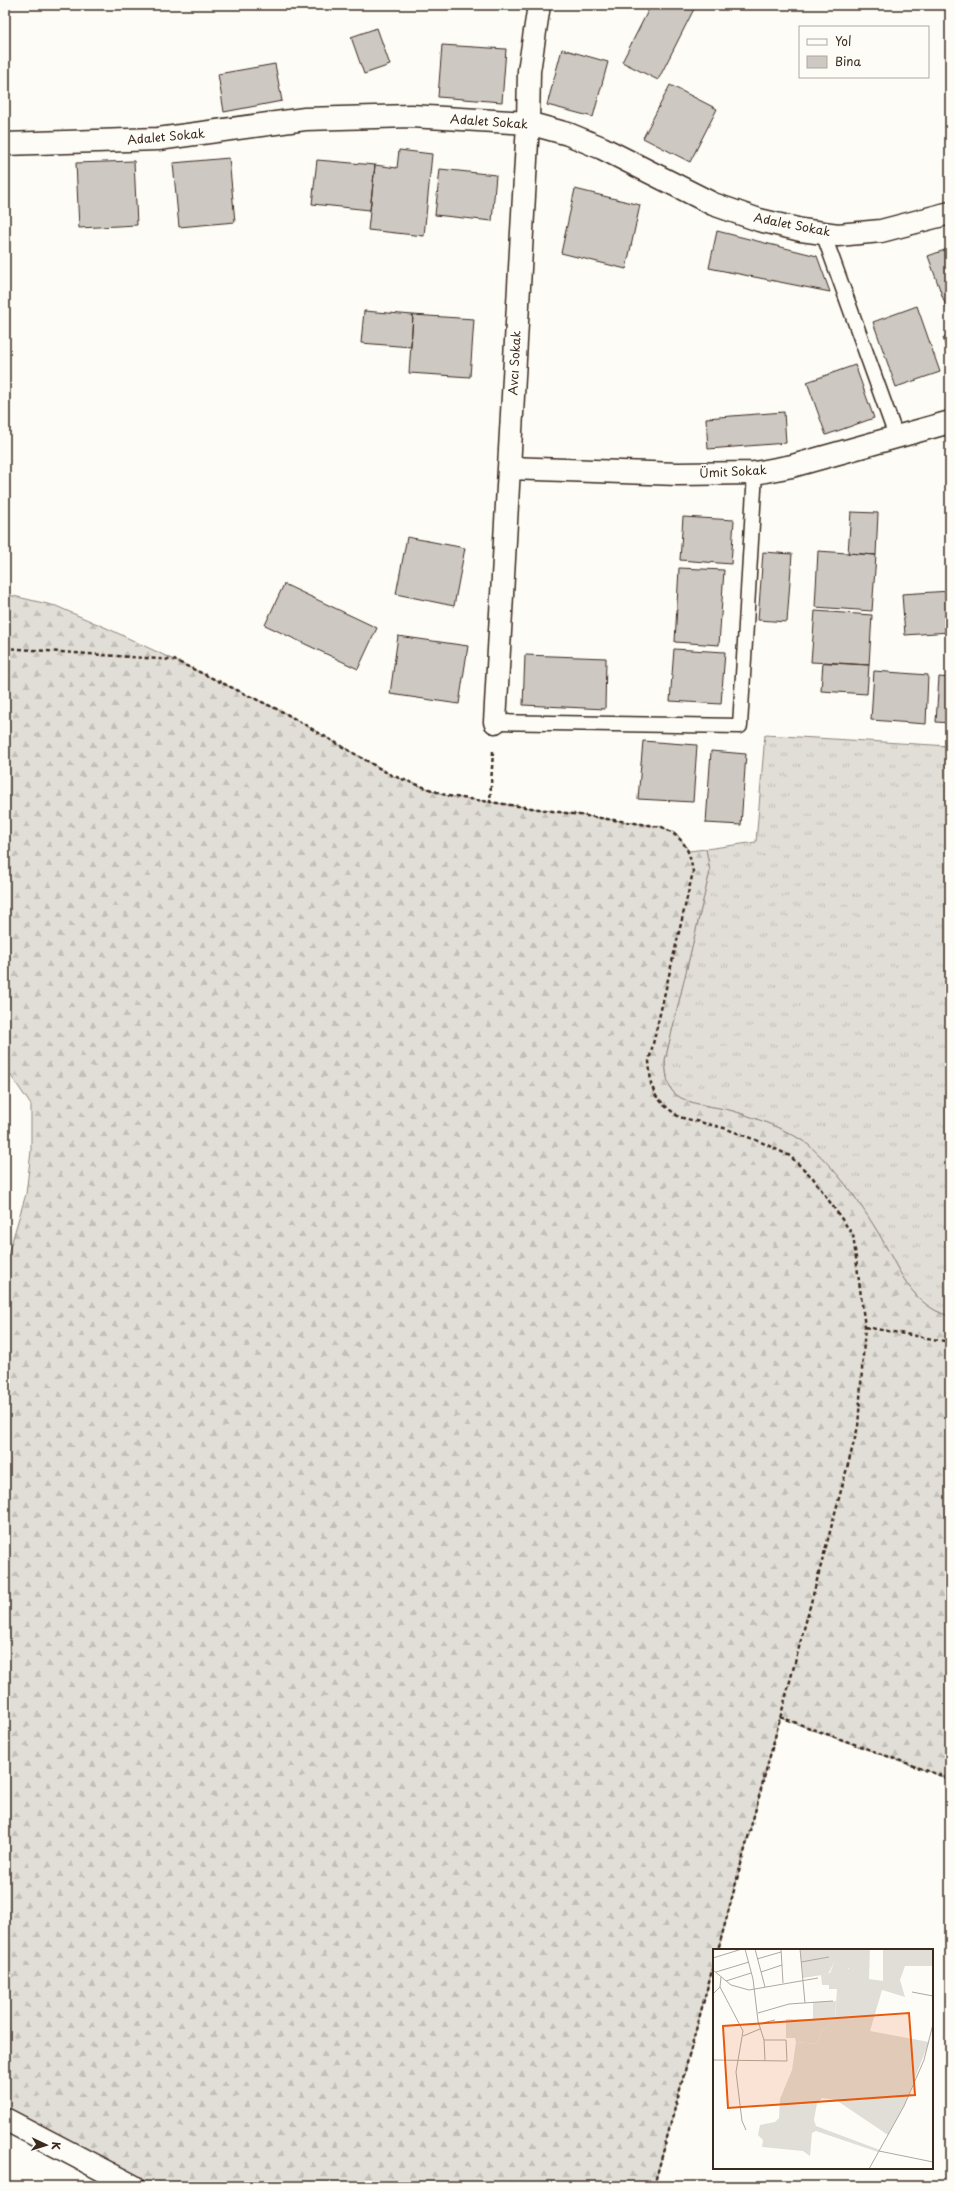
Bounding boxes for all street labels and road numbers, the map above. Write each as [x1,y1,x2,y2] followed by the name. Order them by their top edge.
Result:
[450,109,529,133] street label: Adalet Sokak
[126,124,206,148] street label: Adalet Sokak
[752,208,832,240] street label: Adalet Sokak
[503,330,525,396] street label: Avcı Sokak
[699,460,767,482] street label: Ümit Sokak

